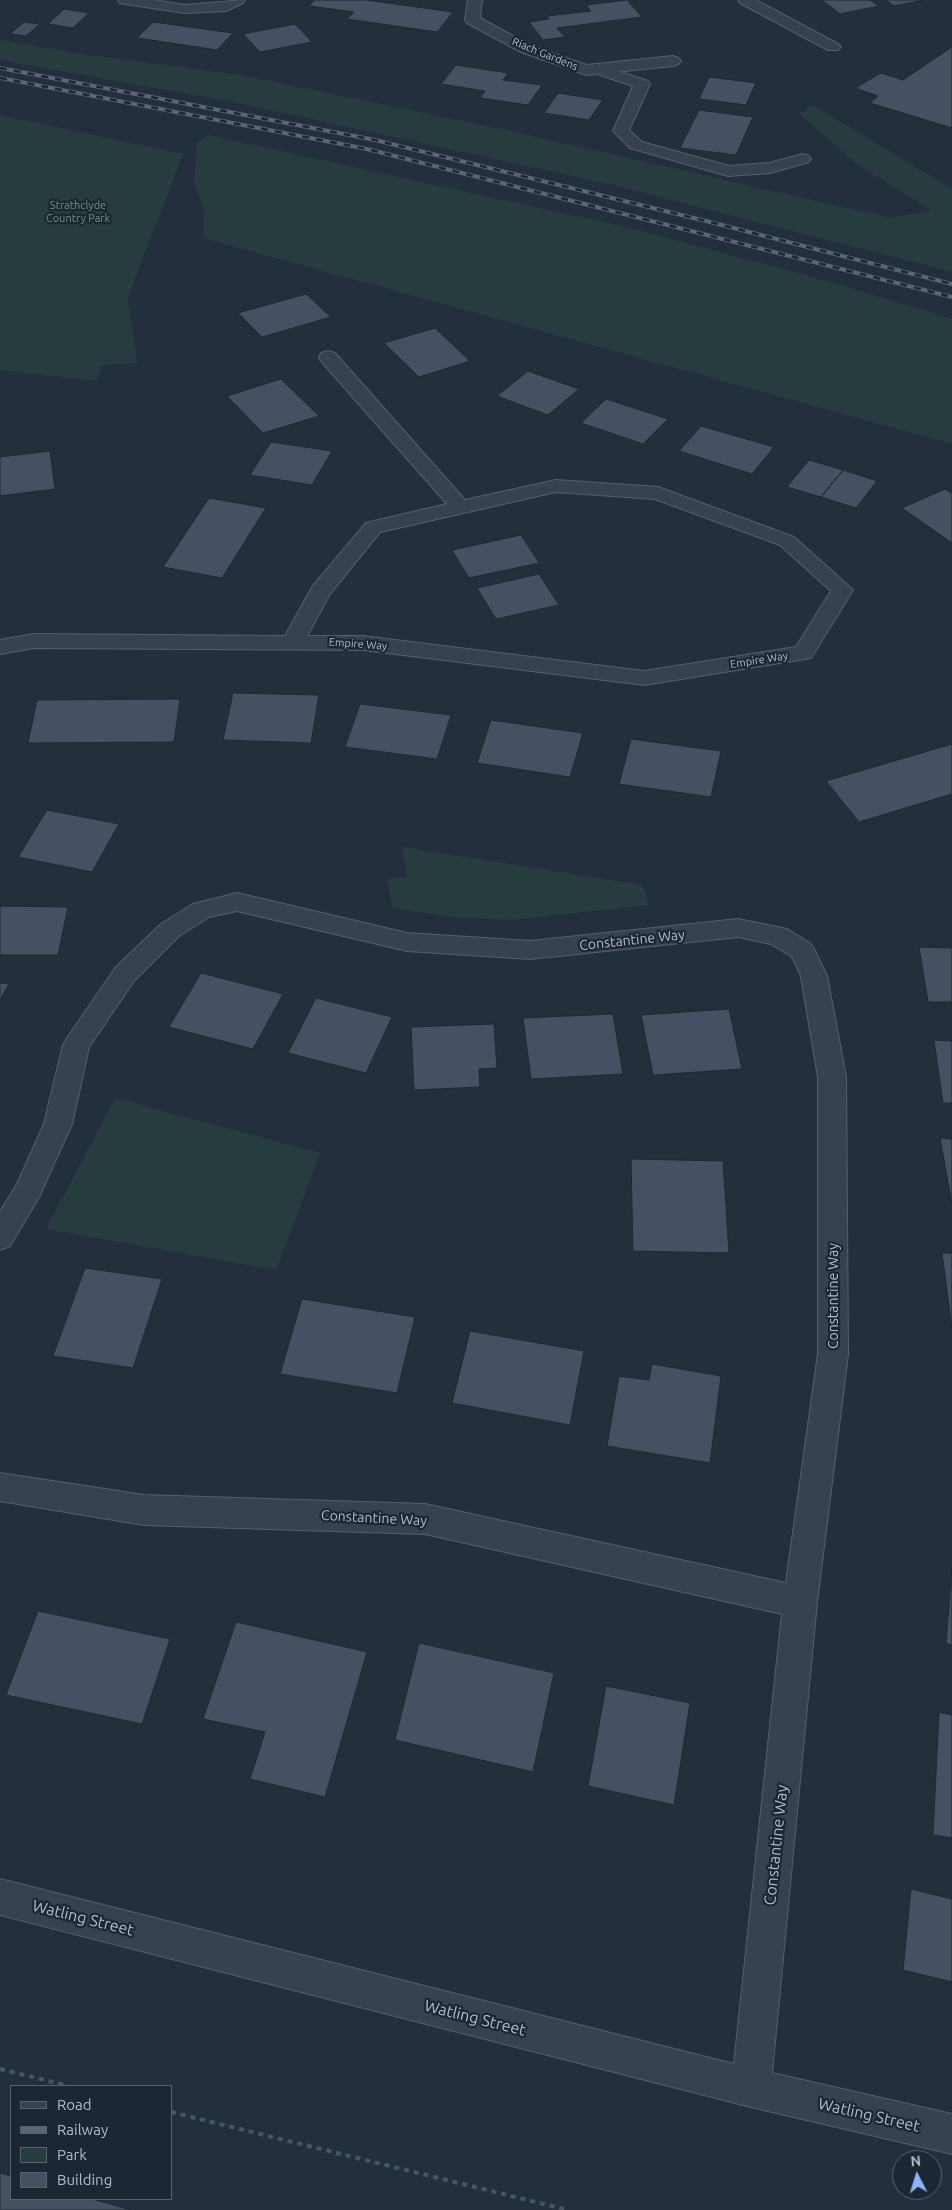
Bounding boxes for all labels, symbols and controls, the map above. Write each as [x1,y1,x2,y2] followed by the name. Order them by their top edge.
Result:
[510,35,580,73] street label: Riach Gardens
[46,198,110,224] park label: Strathclyde Country Park
[328,635,388,653] street label: Empire Way
[729,649,789,671] street label: Empire Way
[578,926,686,954] street label: Constantine Way
[825,1243,841,1349] street label: Constantine Way
[321,1507,427,1529] street label: Constantine Way
[760,1784,792,1906] street label: Constantine Way
[30,1896,136,1940] street label: Watling Street
[422,1996,528,2040] street label: Watling Street
[10,2085,172,2200] legend
[816,2094,922,2136] street label: Watling Street
[57,2096,92,2113] text: Road
[57,2121,108,2138] text: Railway
[57,2146,87,2163] text: Park
[892,2150,942,2200] north arrow
[910,2153,922,2169] text: N
[57,2171,112,2188] text: Building

